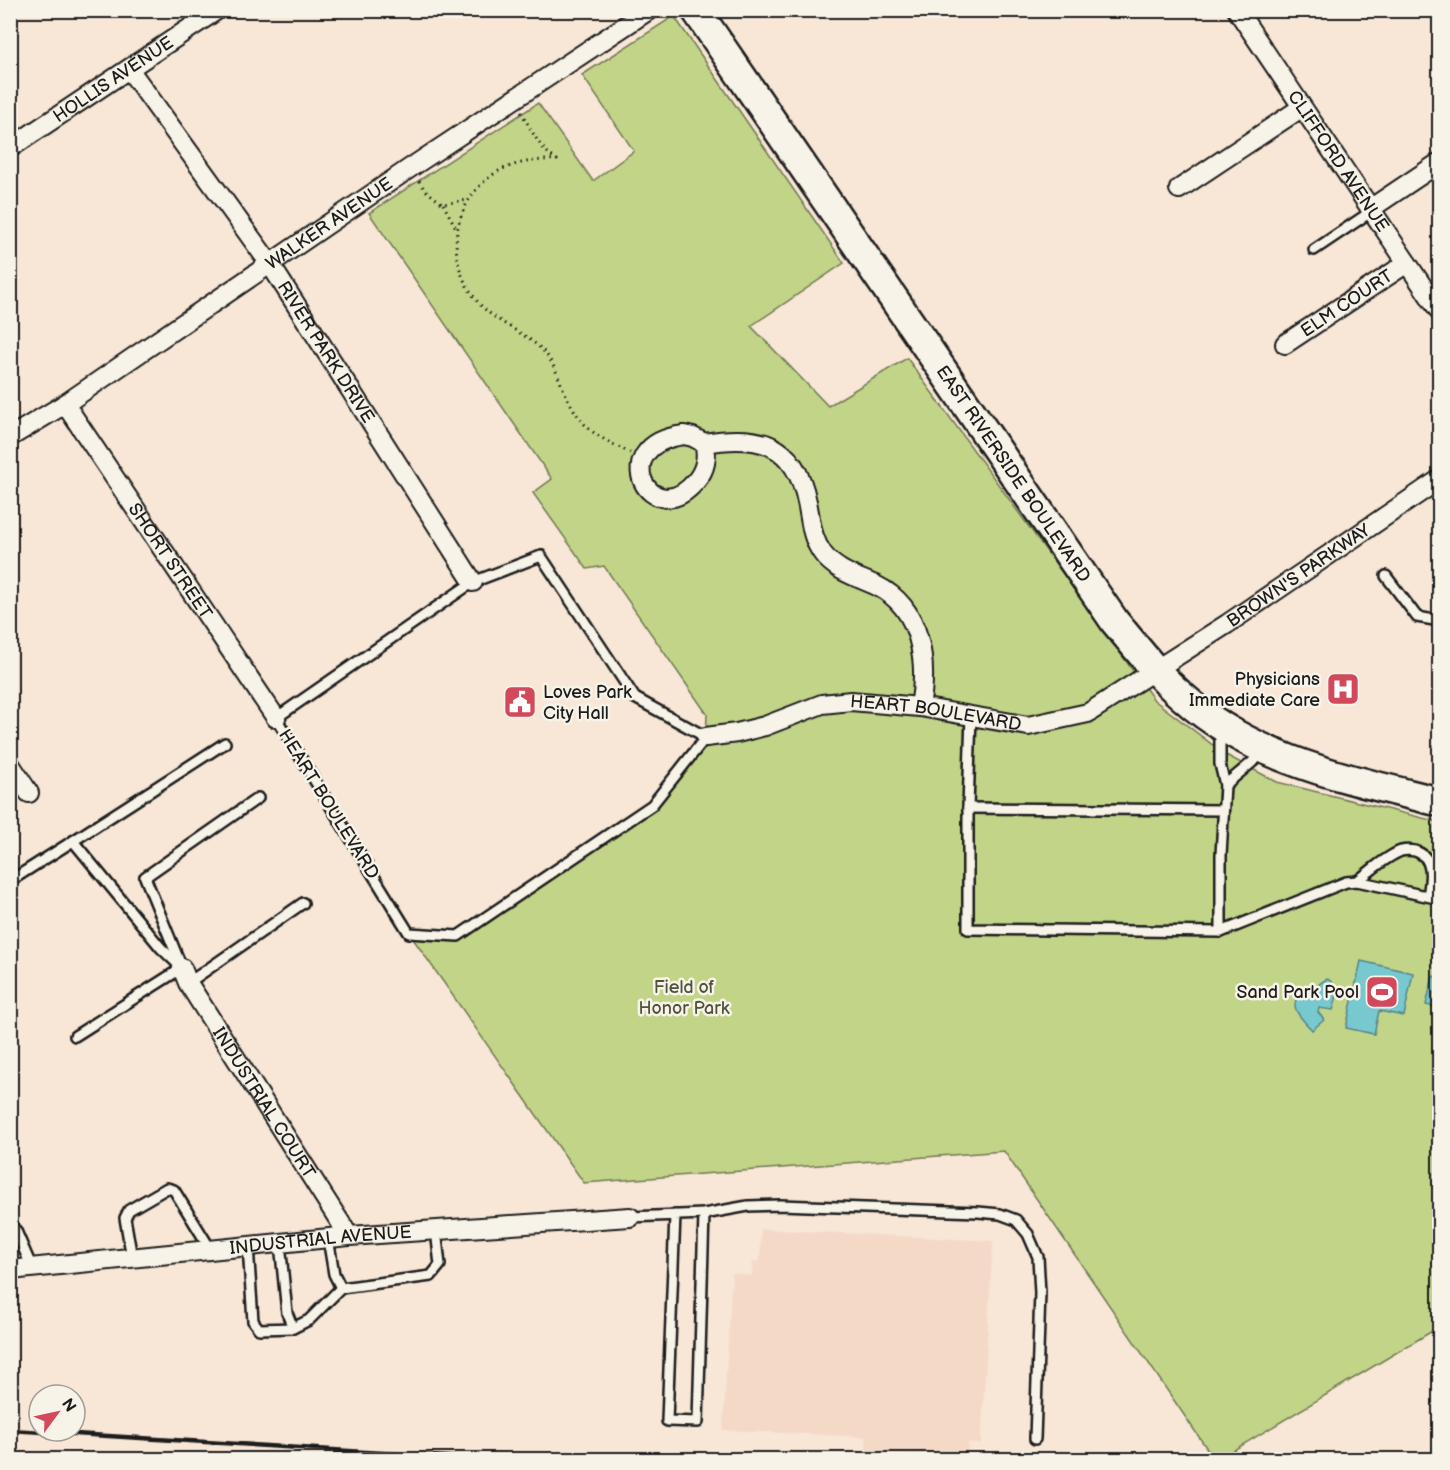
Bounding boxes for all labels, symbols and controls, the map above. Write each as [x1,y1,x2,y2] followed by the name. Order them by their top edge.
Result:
[49,32,178,127] street label: HOLLIS AVENUE
[1283,87,1393,236] street label: CLIFFORD AVENUE
[262,173,397,274] street label: WALKER AVENUE
[1297,265,1397,342] street label: ELM COURT
[273,277,379,427] street label: RIVER PARK DRIVE
[932,362,1095,586] street label: EAST RIVERSIDE BOULEVARD
[124,499,216,623] street label: SHORT STREET
[1223,519,1375,632] street label: BROWN'S PARKWAY
[1189,669,1320,711] place label: Physicians Immediate Care
[1325,671,1361,707] hospital icon: Physicians Immediate Care
[543,682,632,724] place label: Loves Park City Hall
[502,684,538,720] public building icon: Loves Park City Hall
[849,691,1023,736] street label: HEART BOULEVARD
[274,726,383,883] street label: HEART BOULEVARD
[1364,974,1400,1010] sports icon: Sand Park Pool
[638,977,730,1019] park label: Field of Honor Park
[1237,982,1359,1003] place label: Sand Park Pool
[208,1024,320,1182] street label: INDUSTRIAL COURT
[229,1222,412,1259] street label: INDUSTRIAL AVENUE
[27,1383,87,1443] north arrow
[57,1395,80,1416] text: N

